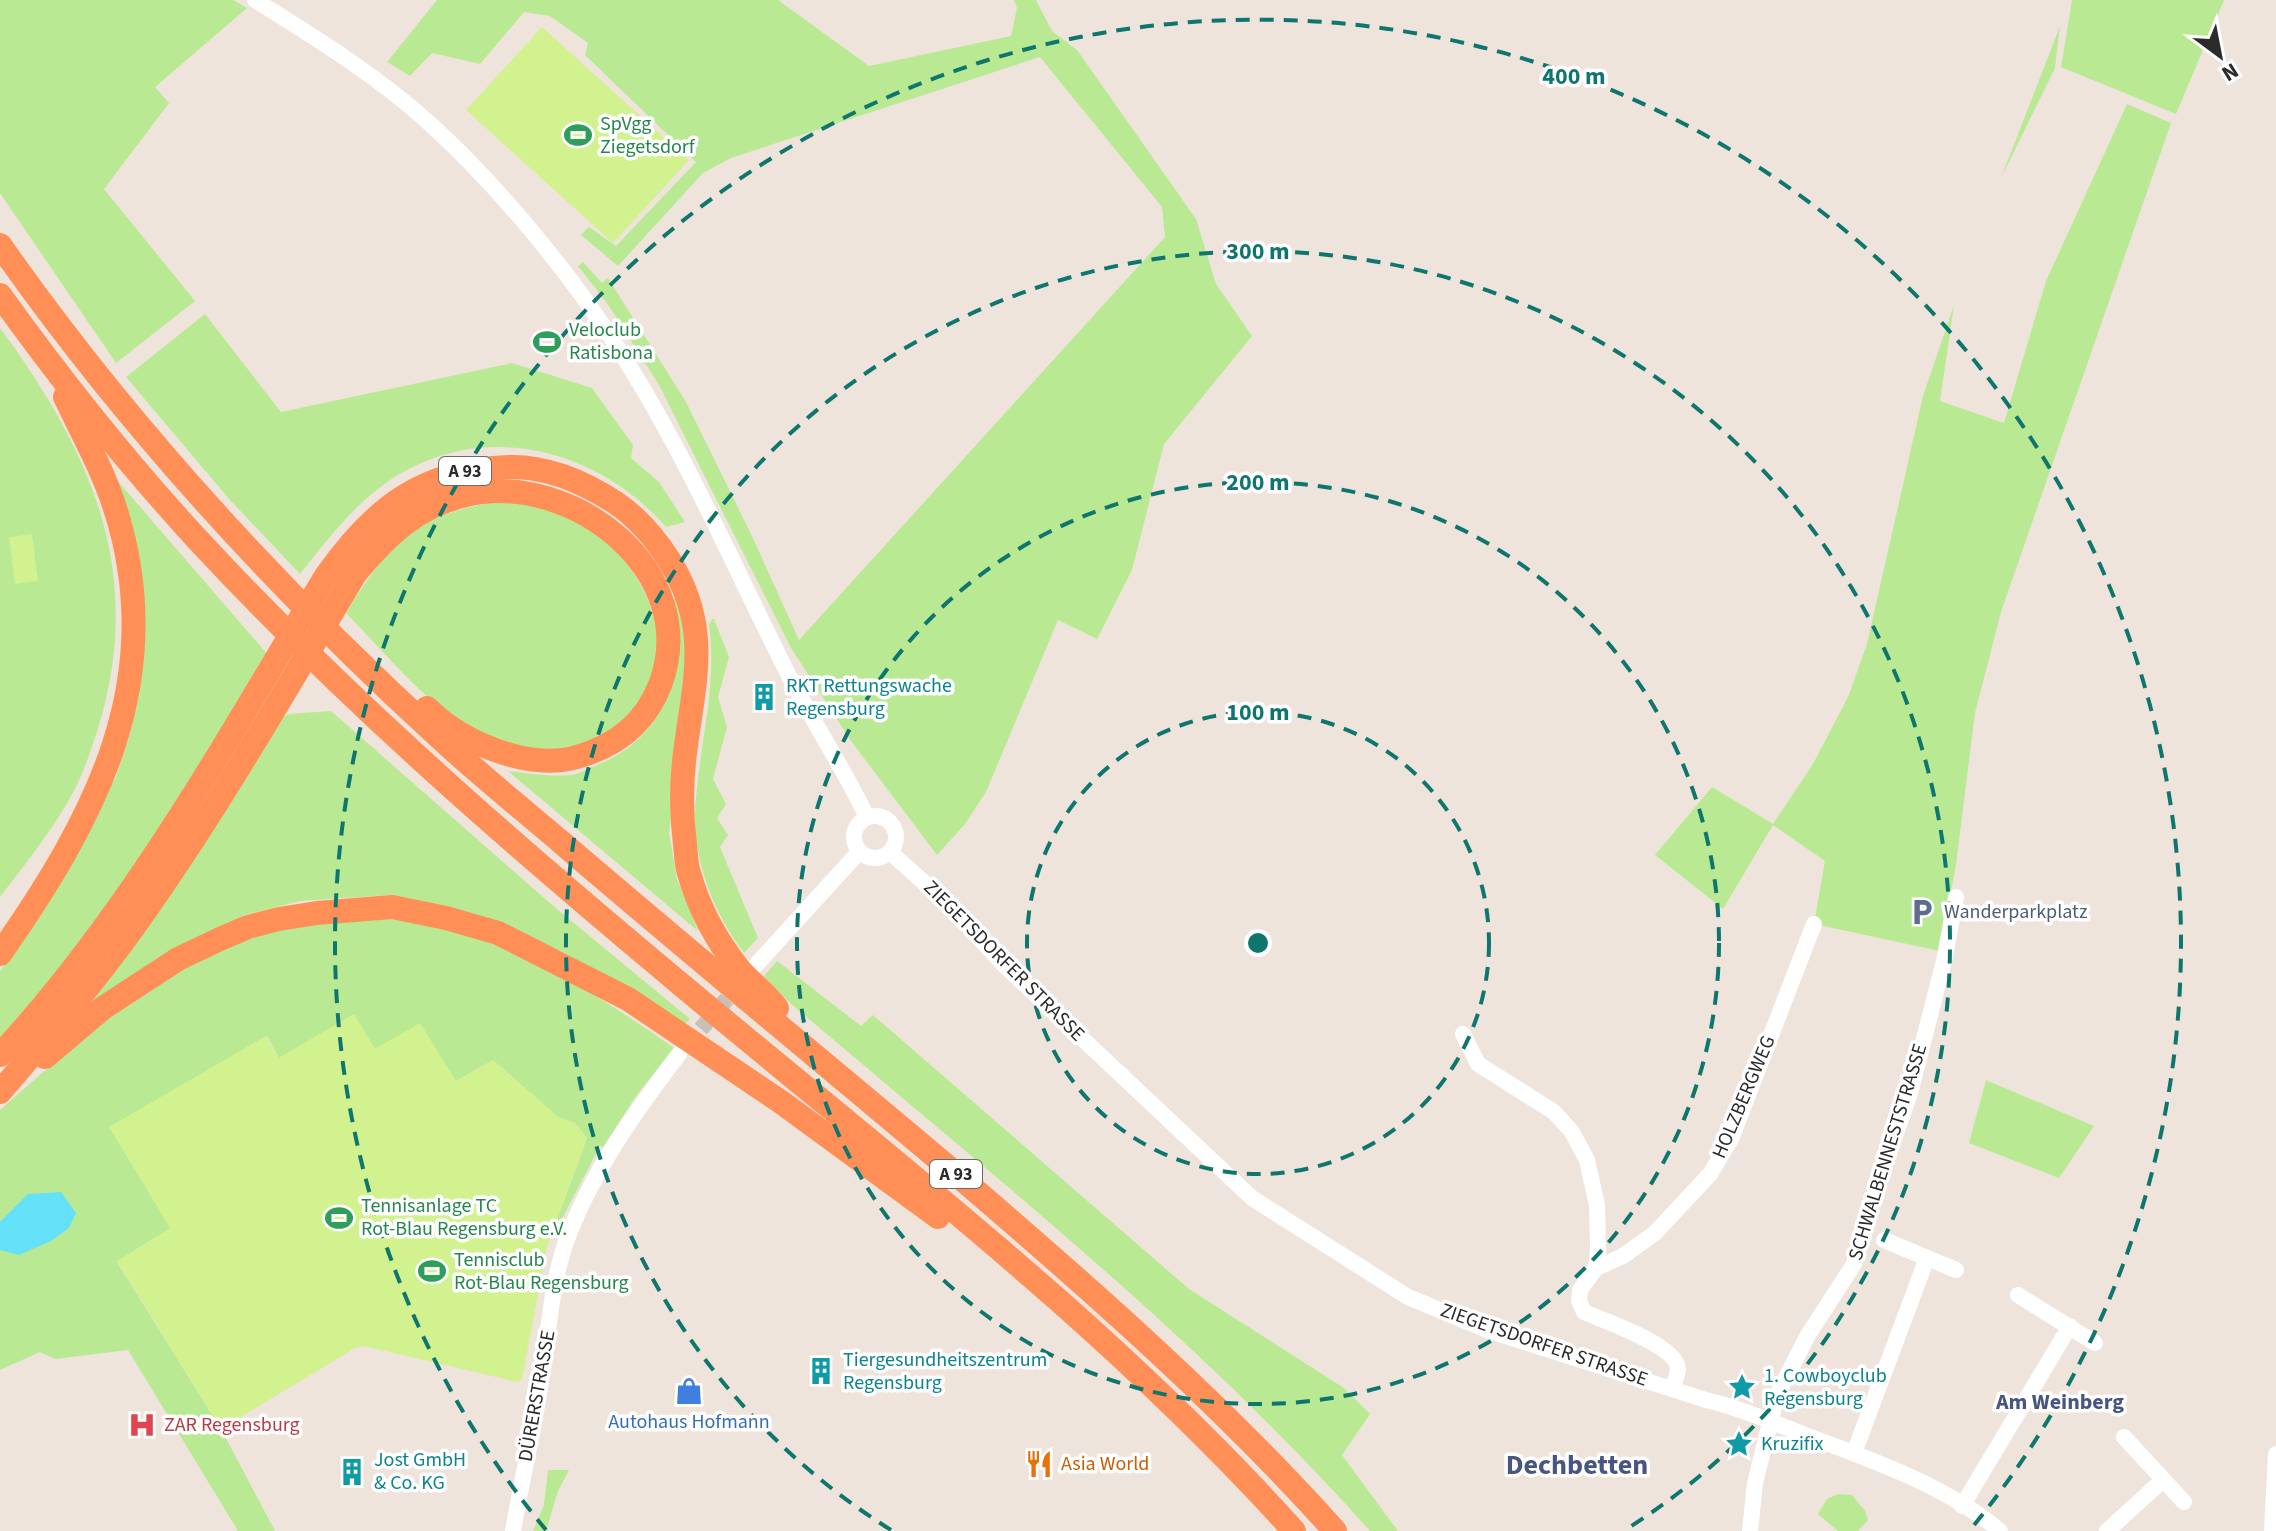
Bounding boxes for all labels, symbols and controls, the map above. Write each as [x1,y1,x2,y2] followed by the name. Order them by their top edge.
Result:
[2180,16,2260,96] north arrow
[2215,55,2245,90] text: N
[1542,59,1606,94] text: 400 m
[600,110,696,161] place label: SpVgg Ziegetsdorf
[563,120,593,150] sports icon: SpVgg Ziegetsdorf
[1226,234,1290,269] text: 300 m
[569,316,653,367] place label: Veloclub Ratisbona
[532,327,562,357] sports icon: Veloclub Ratisbona
[439,457,491,485] road number: A 93
[1226,465,1290,500] text: 200 m
[786,672,952,723] place label: RKT Rettungswache Regensburg
[749,682,779,712] building icon: RKT Rettungswache Regensburg
[1226,695,1290,730] text: 100 m
[917,874,1091,1048] street label: ZIEGETSDORFER STRASSE
[1907,897,1937,927] parking icon: Wanderparkplatz
[1944,898,2087,926] place label: Wanderparkplatz
[1244,929,1272,957] centre of rings
[1705,1031,1783,1163] street label: HOLZBERGWEG
[1842,1040,1934,1264] street label: SCHWALBENNESTSTRASSE
[930,1160,982,1188] road number: A 93
[361,1192,567,1243] place label: Tennisanlage TC Rot-Blau Regensburg e.V.
[324,1203,354,1233] sports icon: Tennisanlage TC Rot-Blau Regensburg e.V.
[454,1246,629,1297] place label: Tennisclub Rot-Blau Regensburg
[417,1256,447,1286] sports icon: Tennisclub Rot-Blau Regensburg
[1437,1296,1651,1394] street label: ZIEGETSDORFER STRASSE
[512,1328,562,1464] street label: DÜRERSTRASSE
[843,1346,1047,1397] place label: Tiergesundheitszentrum Regensburg
[806,1356,836,1386] building icon: Tiergesundheitszentrum Regensburg
[1764,1362,1887,1413] place label: 1. Cowboyclub Regensburg
[1727,1372,1757,1402] place icon: 1. Cowboyclub Regensburg
[674,1376,704,1406] shop icon: Autohaus Hofmann
[1995,1386,2124,1418] district label: Am Weinberg
[608,1408,770,1436] place label: Autohaus Hofmann
[127,1410,157,1440] hospital icon: ZAR Regensburg
[164,1411,300,1439] place label: ZAR Regensburg
[1724,1429,1754,1459] place icon: Kruzifix
[1761,1430,1824,1458] place label: Kruzifix
[1506,1445,1648,1485] district label: Dechbetten
[374,1446,466,1497] place label: Jost GmbH & Co. KG
[1024,1449,1054,1479] restaurant icon: Asia World
[1061,1450,1149,1478] place label: Asia World
[337,1457,367,1487] building icon: Jost GmbH & Co. KG

